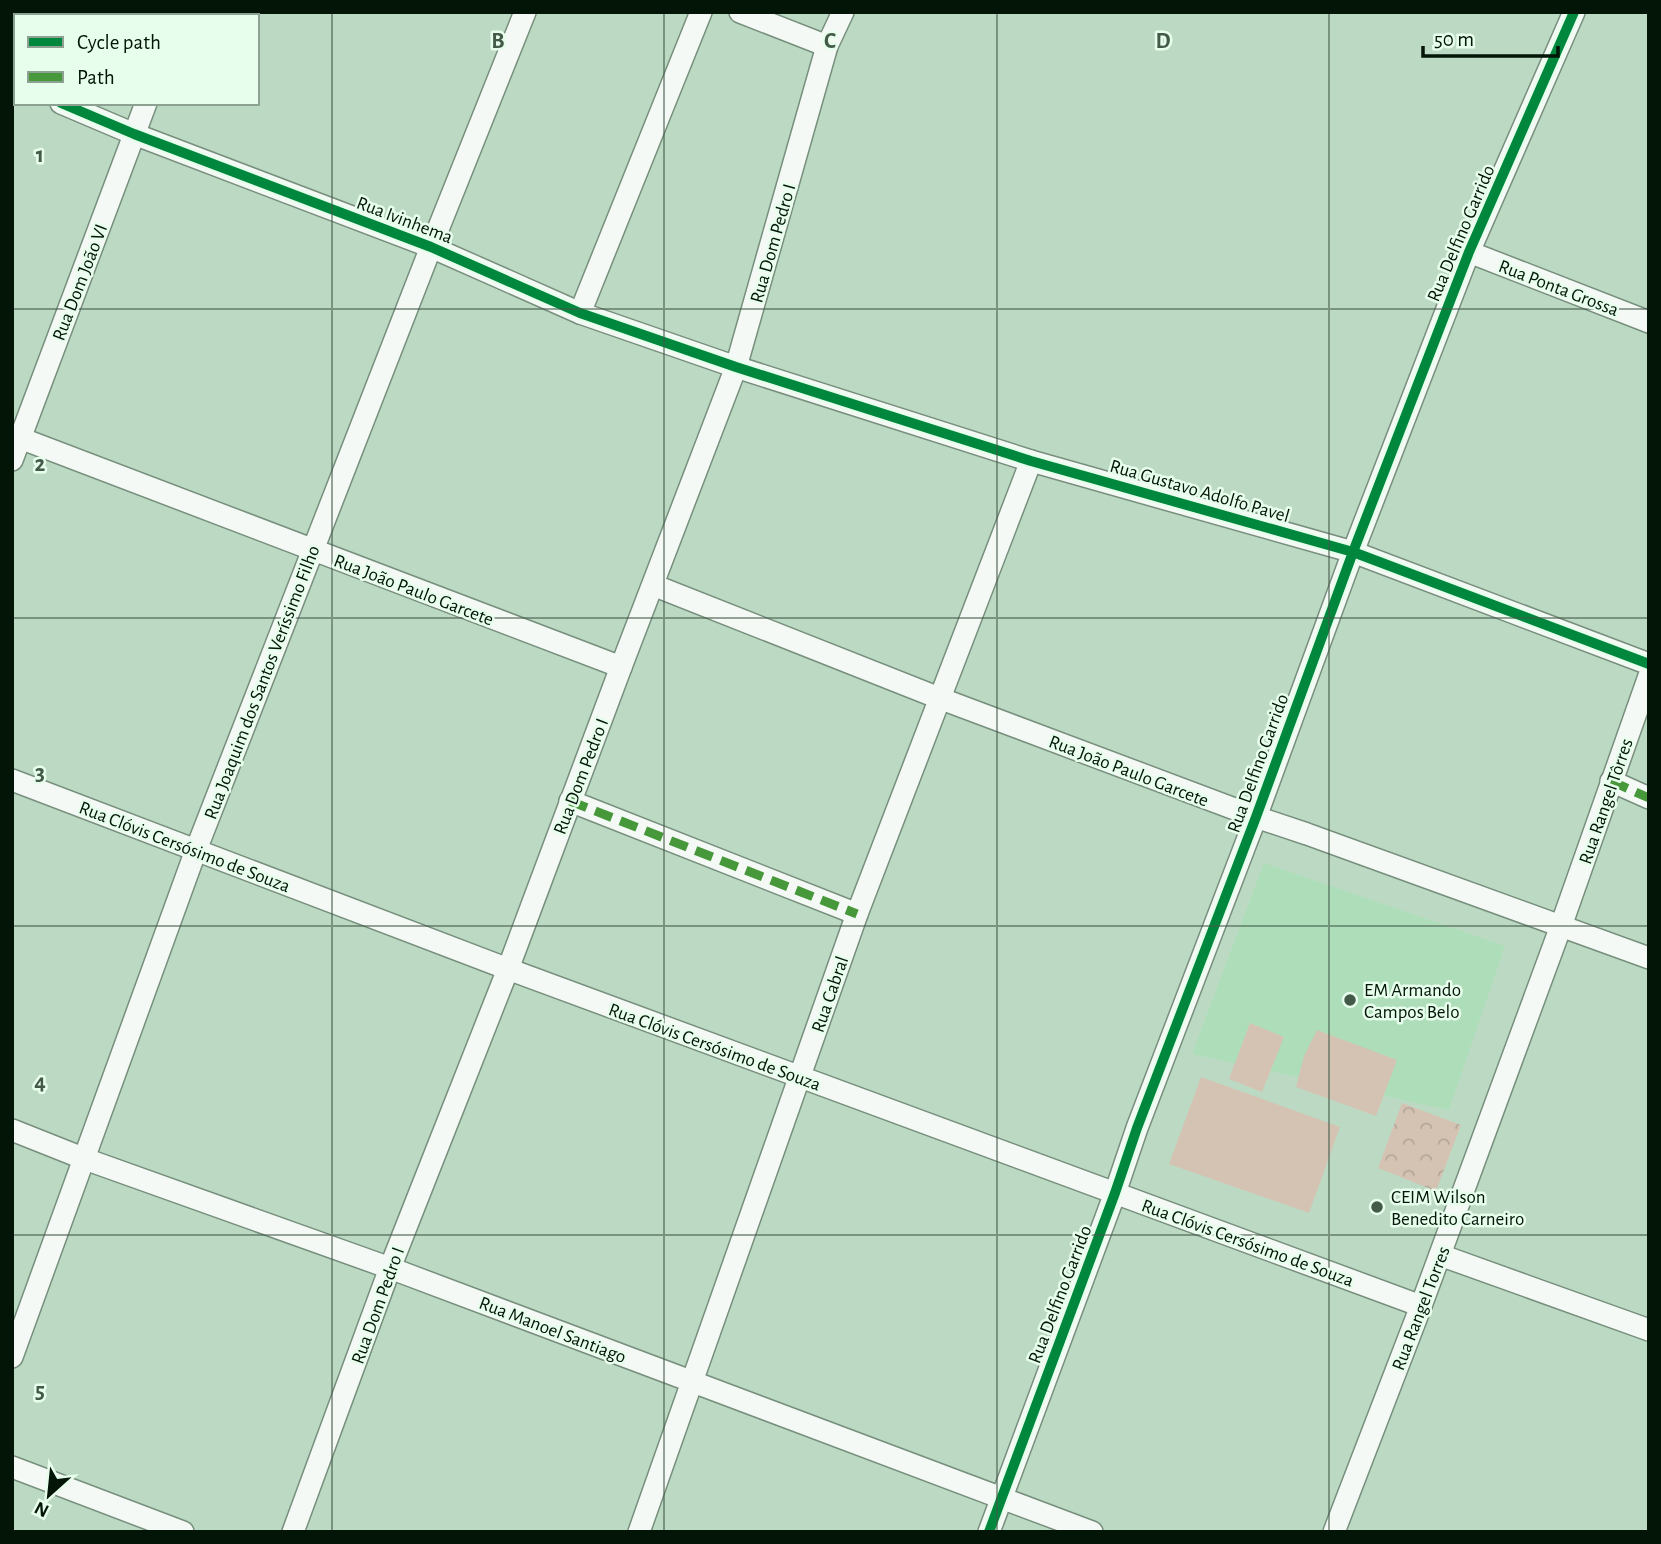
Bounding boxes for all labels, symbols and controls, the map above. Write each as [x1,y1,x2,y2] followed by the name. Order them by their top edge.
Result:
[14,14,259,105] legend
[1423,14,1558,58] scale bar
[1434,29,1474,50] text: 50 m
[491,30,505,53] text: B
[824,30,836,53] text: C
[1155,30,1171,53] text: D
[77,32,161,53] text: Cycle path
[77,67,115,88] text: Path
[36,144,44,167] text: 1
[1424,163,1499,305] street label: Rua Delfino Garrido
[747,182,800,305] street label: Rua Dom Pedro I
[354,193,455,248] street label: Rua Ivinhema
[49,222,111,344] street label: Rua Dom João VI
[1496,257,1621,320] street label: Rua Ponta Grossa
[35,453,46,476] text: 2
[1108,457,1292,526] street label: Rua Gustavo Adolfo Pavel
[201,543,324,822] street label: Rua Joaquim dos Santos Veríssimo Filho
[331,551,496,630] street label: Rua João Paulo Garcete
[1224,692,1292,835] street label: Rua Delfino Garrido
[551,716,612,837] street label: Rua Dom Pedro I
[1046,732,1211,811] street label: Rua João Paulo Garcete
[1576,736,1637,867] street label: Rua Rangel Tôrres
[35,762,45,785] text: 3
[76,798,293,897] street label: Rua Clóvis Cersósimo de Souza
[809,954,852,1035] street label: Rua Cabral
[1364,981,1461,1022] place label: EM Armando Campos Belo
[1342,992,1358,1008] marker: EM Armando Campos Belo
[606,1000,823,1095] street label: Rua Clóvis Cersósimo de Souza
[34,1071,46,1094] text: 4
[1391,1188,1524,1229] place label: CEIM Wilson Benedito Carneiro
[1139,1196,1356,1291] street label: Rua Clóvis Cersósimo de Souza
[1369,1199,1385,1215] marker: CEIM Wilson Benedito Carneiro
[1025,1223,1095,1366] street label: Rua Delfino Garrido
[1389,1244,1454,1373] street label: Rua Rangel Torres
[348,1245,408,1366] street label: Rua Dom Pedro I
[476,1294,629,1367] street label: Rua Manoel Santiago
[35,1380,45,1403] text: 5
[14,1460,84,1530] north arrow
[32,1497,52,1520] text: N

